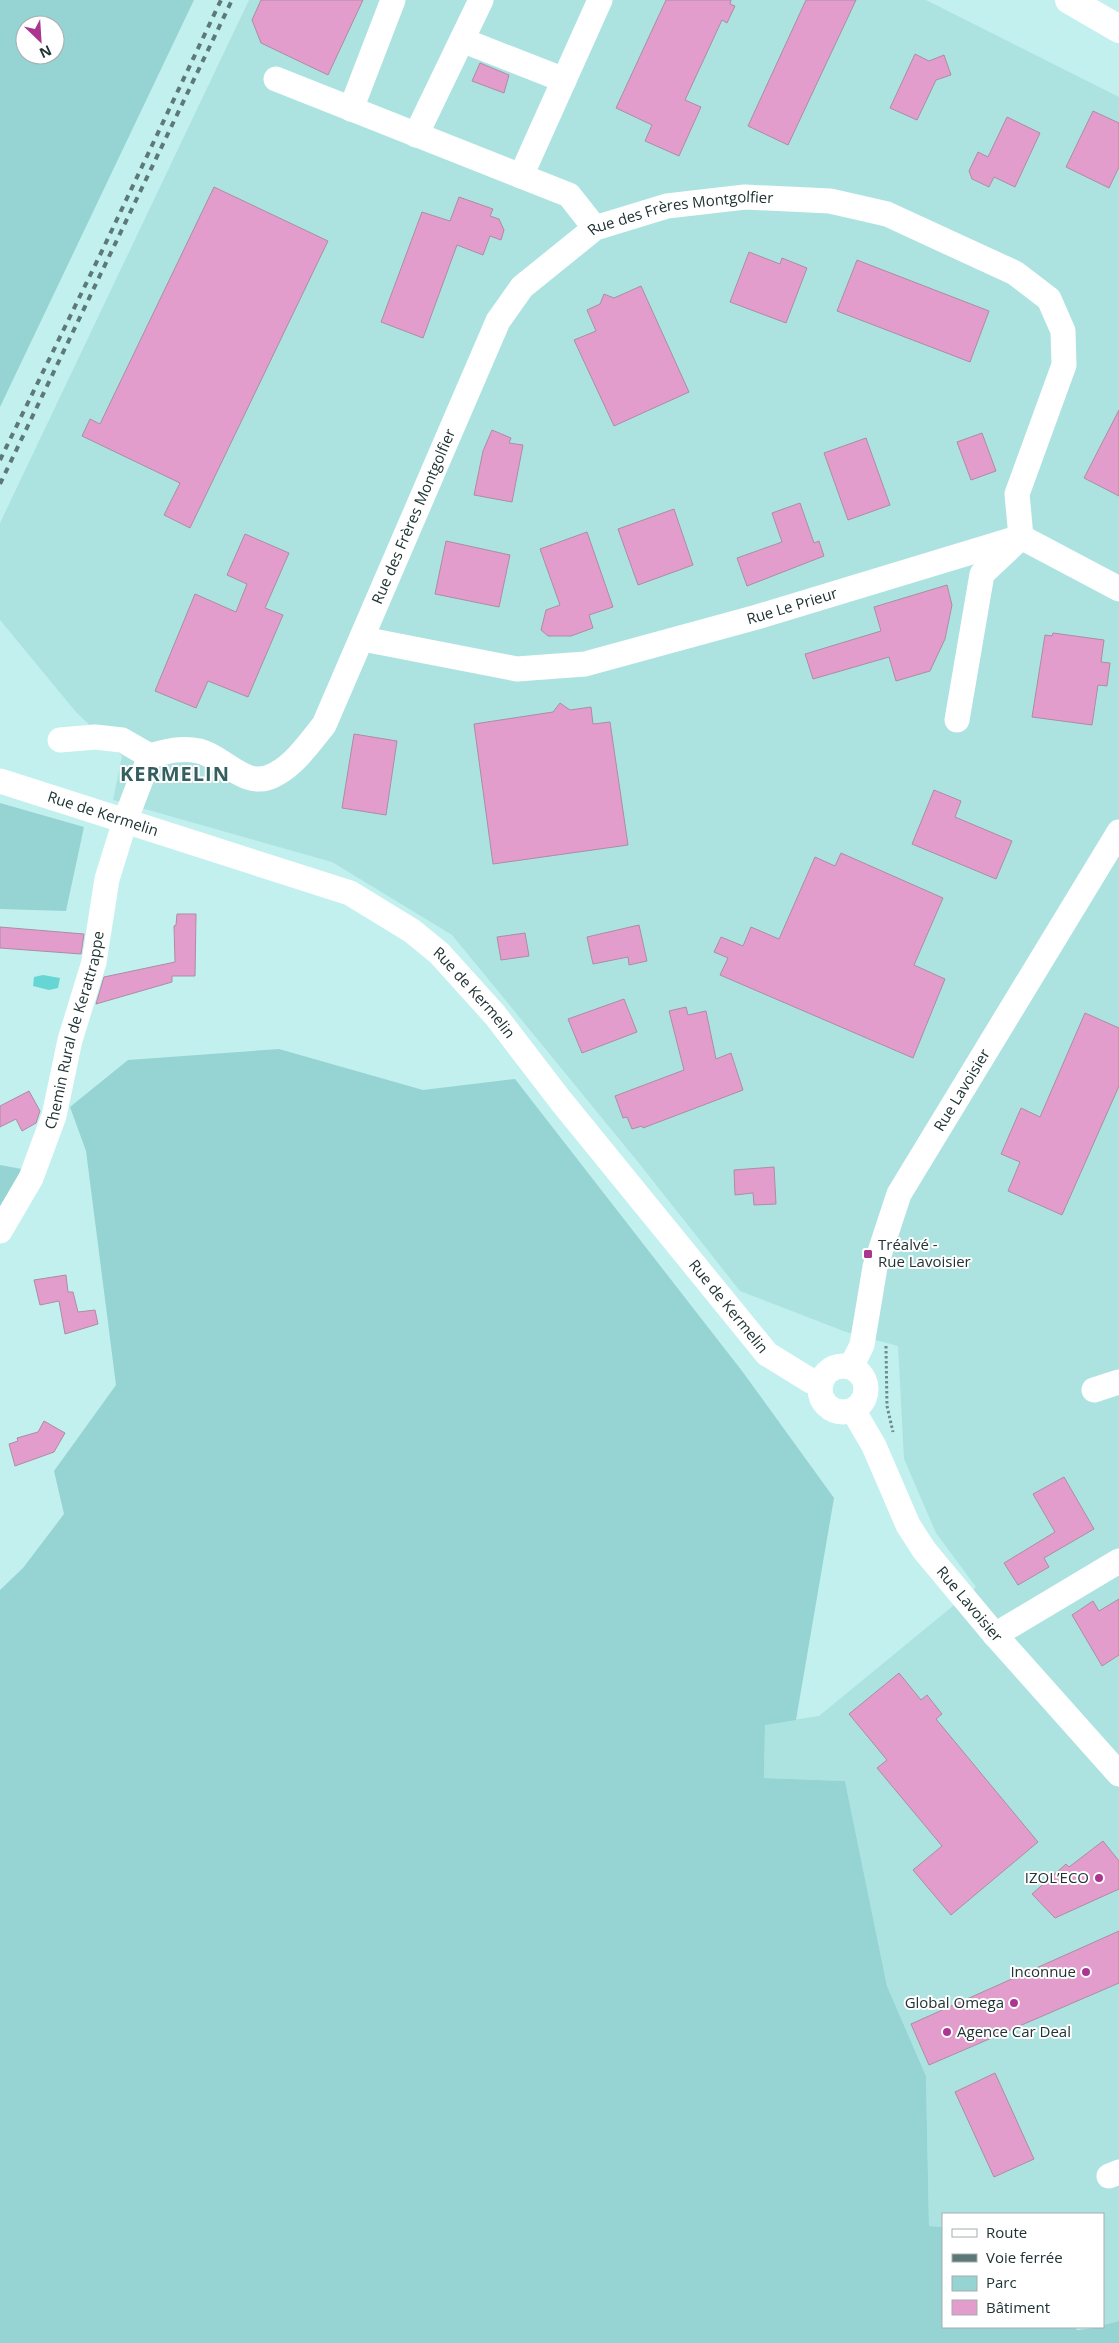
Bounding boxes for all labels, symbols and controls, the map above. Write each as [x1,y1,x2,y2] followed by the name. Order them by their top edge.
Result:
[15,15,65,65] north arrow
[37,41,55,63] text: N
[583,186,774,239] street label: Rue des Frères Montgolfier
[366,425,459,607] street label: Rue des Frères Montgolfier
[744,582,840,628] street label: Rue Le Prieur
[120,760,230,787] district label: KERMELIN
[45,786,161,840] street label: Rue de Kermelin
[39,929,108,1132] street label: Chemin Rural de Kerattrappe
[430,942,520,1042] street label: Rue de Kermelin
[929,1045,994,1135] street label: Rue Lavoisier
[878,1234,971,1271] place label: Tréalvé - Rue Lavoisier
[862,1248,874,1260] marker: Tréalvé - Rue Lavoisier
[685,1255,773,1357] street label: Rue de Kermelin
[933,1562,1007,1646] street label: Rue Lavoisier
[1025,1867,1089,1887] place label: IZOL’ECO
[1093,1872,1105,1884] marker: IZOL’ECO
[1010,1961,1076,1981] place label: Inconnue
[1080,1966,1092,1978] marker: Inconnue
[905,1992,1004,2012] place label: Global Omega
[1008,1997,1020,2009] marker: Global Omega
[957,2021,1071,2041] place label: Agence Car Deal
[941,2026,953,2038] marker: Agence Car Deal
[942,2213,1104,2328] legend
[986,2222,1027,2242] text: Route
[986,2247,1063,2267] text: Voie ferrée
[986,2272,1017,2292] text: Parc
[986,2297,1050,2317] text: Bâtiment

